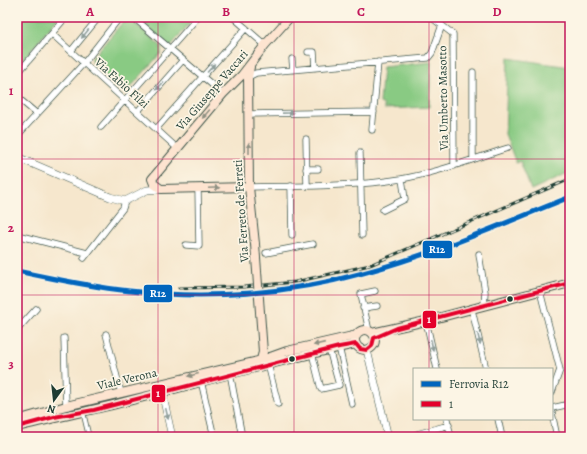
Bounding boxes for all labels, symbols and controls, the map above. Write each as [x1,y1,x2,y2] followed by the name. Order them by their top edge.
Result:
[85,3,95,20] text: A
[222,3,230,20] text: B
[357,3,365,20] text: C
[492,3,502,20] text: D
[81,29,89,40] one-way arrow
[434,45,452,152] street label: Via Umberto Masotto
[172,46,251,134] street label: Via Giuseppe Vaccari
[90,54,153,112] street label: Via Fabio Filzi
[207,63,216,74] one-way arrow
[155,81,165,91] one-way arrow
[9,82,14,99] text: 1
[202,108,211,119] one-way arrow
[282,110,295,116] one-way arrow
[246,141,252,154] one-way arrow
[229,159,253,264] street label: Via Ferreto de Ferreti
[208,185,221,191] one-way arrow
[8,219,15,236] text: 2
[422,240,453,259] line badge: R12
[429,242,446,257] text: R12
[143,284,173,303] line badge: R12
[150,286,167,301] text: R12
[505,294,515,304] unlabelled marker
[422,310,437,329] line badge: 1
[427,312,431,327] text: 1
[476,334,482,346] one-way arrow
[429,339,435,351] one-way arrow
[313,341,325,347] one-way arrow
[287,354,297,364] unlabelled marker
[8,355,14,372] text: 3
[95,364,159,394] street label: Viale Verona
[413,368,553,420] legend
[187,373,199,379] one-way arrow
[449,376,509,392] text: Ferrovia R12
[34,380,74,420] north arrow
[151,384,166,403] line badge: 1
[156,386,160,401] text: 1
[449,396,453,412] text: 1
[46,401,57,417] text: N
[165,408,171,420] one-way arrow

